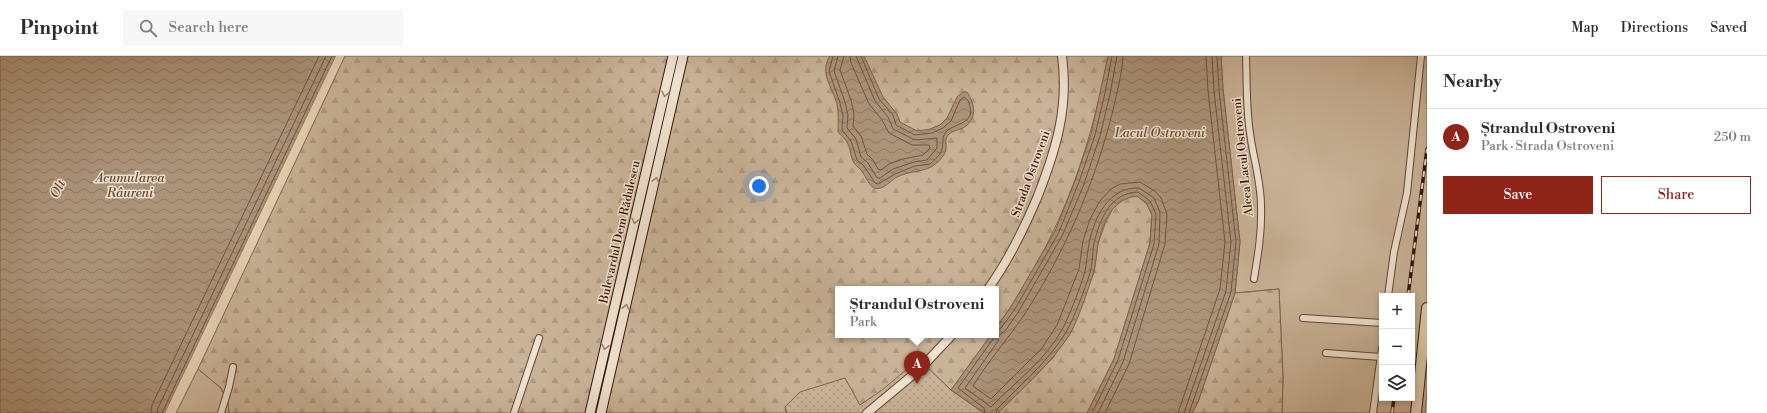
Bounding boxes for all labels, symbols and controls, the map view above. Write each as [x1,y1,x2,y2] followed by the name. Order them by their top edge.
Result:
[123,10,403,46] search box
[20,16,99,40] text: Pinpoint
[137,17,159,39] icon: search
[169,18,249,37] text: Search here
[1571,19,1599,37] text: Map
[1621,19,1688,37] text: Directions
[1710,19,1747,37] text: Saved
[1443,71,1502,93] text: Nearby
[661,91,669,97] one-way arrow
[1229,97,1257,218] street label: Aleea Lacul Ostroveni
[1481,119,1615,138] text: Ștrandul Ostroveni
[1114,125,1206,141] water label: Lacul Ostroveni
[1008,129,1054,219] street label: Strada Ostroveni
[1451,129,1461,145] text: A
[1714,129,1751,145] text: 250 m
[1481,138,1614,154] text: Park · Strada Ostroveni
[596,159,644,306] street label: Bulevardul Dem Rădulescu
[94,170,165,201] water label: Acumularea Râureni
[47,176,70,201] water label: Olt
[749,176,769,196] your location
[1443,176,1593,214] button: Save
[1601,176,1751,214] button: Share
[651,177,659,183] one-way arrow
[631,217,640,224] one-way arrow
[835,286,999,338] popup
[1379,293,1415,401] map controls
[1379,293,1415,329] button: +
[850,295,984,314] text: Ștrandul Ostroveni
[621,304,630,311] one-way arrow
[850,314,877,330] text: Park
[1379,329,1415,365] button: −
[601,343,610,350] one-way arrow
[904,351,930,384] pin: A
[1379,365,1415,401] button: layers

